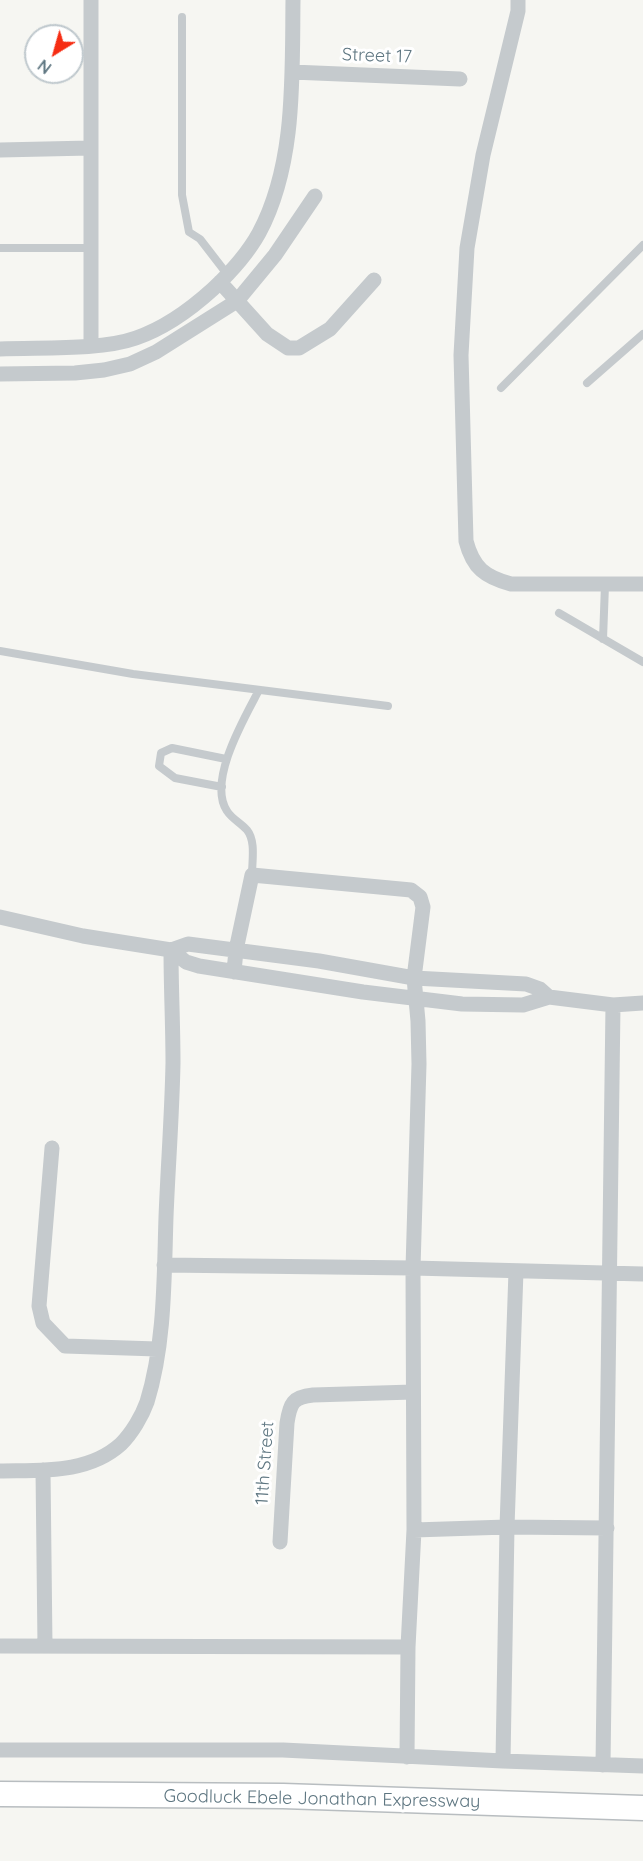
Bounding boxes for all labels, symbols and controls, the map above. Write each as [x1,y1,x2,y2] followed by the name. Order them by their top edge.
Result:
[24,24,84,84] north arrow
[342,44,412,68] street label: Street 17
[34,55,55,78] text: N
[251,1420,279,1506] street label: 11th Street
[163,1785,481,1813] street label: Goodluck Ebele Jonathan Expressway

